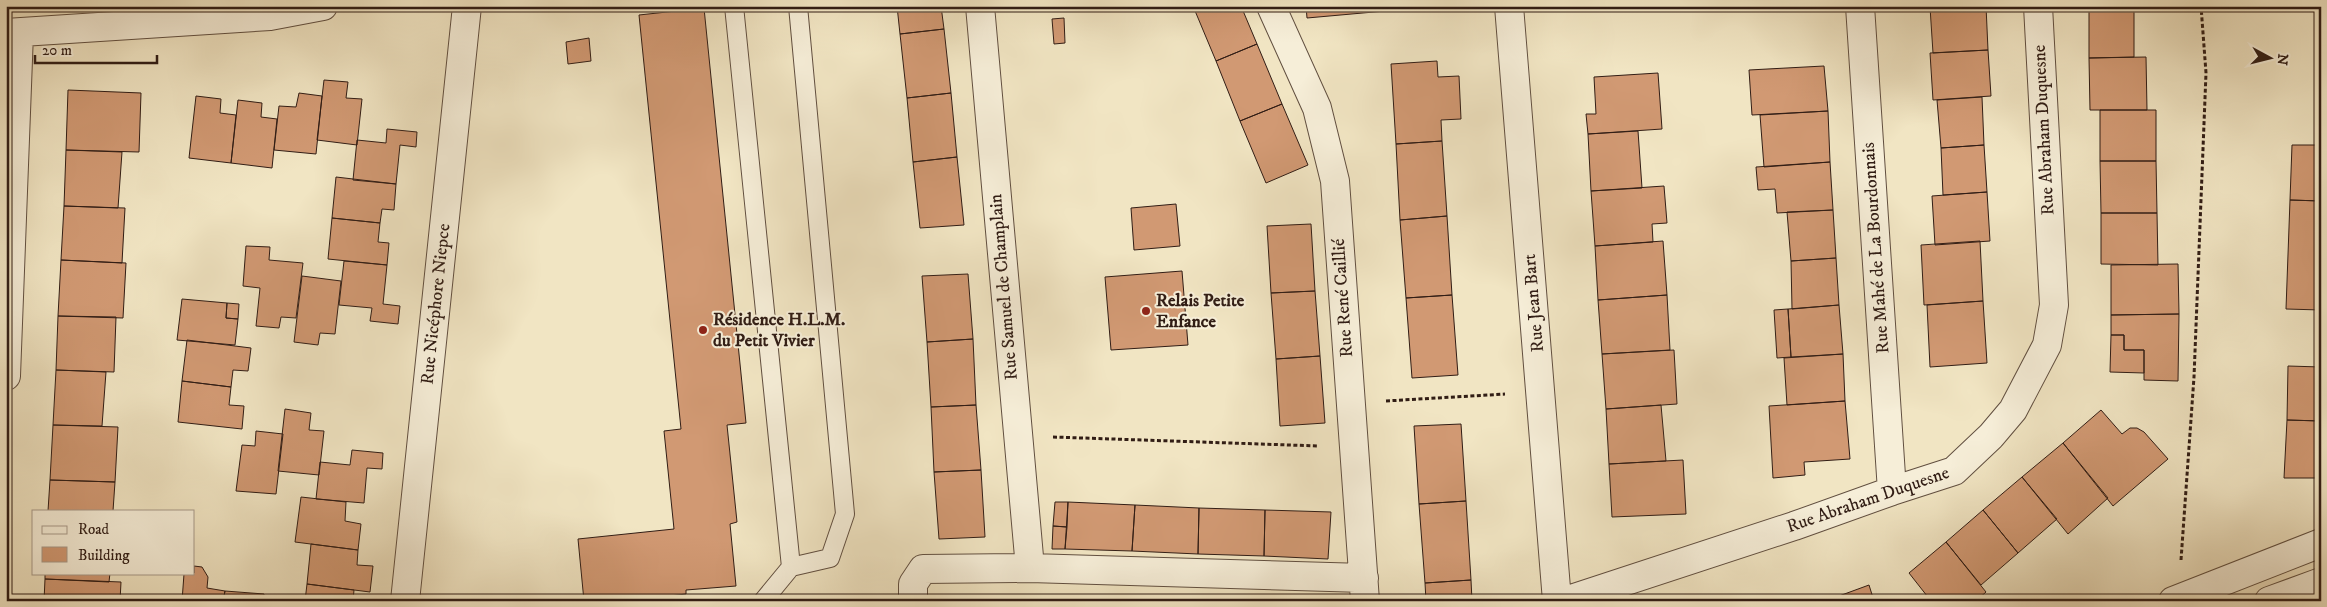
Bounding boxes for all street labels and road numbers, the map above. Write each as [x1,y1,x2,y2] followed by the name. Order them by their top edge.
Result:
[2029,44,2059,216] street label: Rue Abraham Duquesne
[1858,142,1894,354] street label: Rue Mahé de La Bourdonnais
[985,192,1023,381] street label: Rue Samuel de Champlain
[417,222,455,386] street label: Rue Nicéphore Niepce
[1328,237,1358,358] street label: Rue René Caillié
[1519,253,1549,353] street label: Rue Jean Bart
[1784,462,1952,538] street label: Rue Abraham Duquesne

